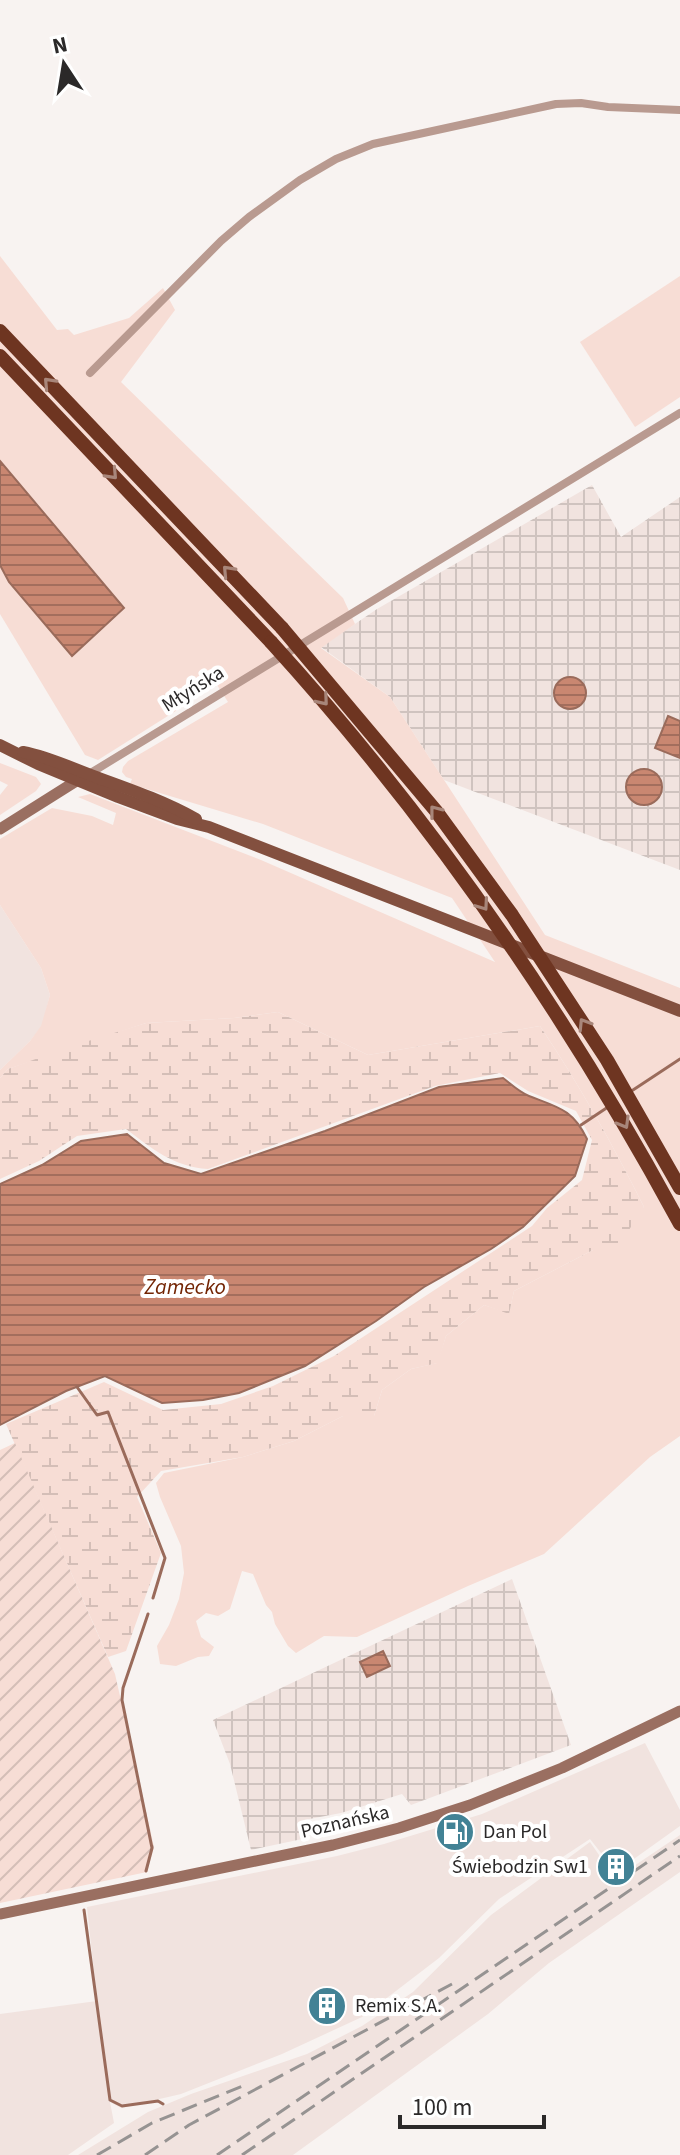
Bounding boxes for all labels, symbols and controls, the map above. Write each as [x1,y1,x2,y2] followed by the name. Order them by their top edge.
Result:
[24,24,104,104] north arrow
[50,28,71,63] text: N
[44,378,59,392] one-way arrow
[102,464,116,479] one-way arrow
[224,566,238,581] one-way arrow
[156,659,230,719] street label: Młyńska
[313,691,327,706] one-way arrow
[431,805,445,820] one-way arrow
[473,896,488,910] one-way arrow
[579,1018,594,1032] one-way arrow
[614,1114,630,1129] one-way arrow
[143,1271,226,1303] water label: Zamecko
[298,1798,392,1846] street label: Poznańska
[434,1811,476,1853] fuel station icon: Dan Pol
[483,1818,547,1846] place label: Dan Pol
[595,1846,637,1888] building icon: Świebodzin Sw1
[452,1853,588,1881] place label: Świebodzin Sw1
[306,1985,348,2027] building icon: Remix S.A.
[355,1992,442,2020] place label: Remix S.A.
[400,2079,544,2129] scale bar
[412,2090,472,2125] text: 100 m

